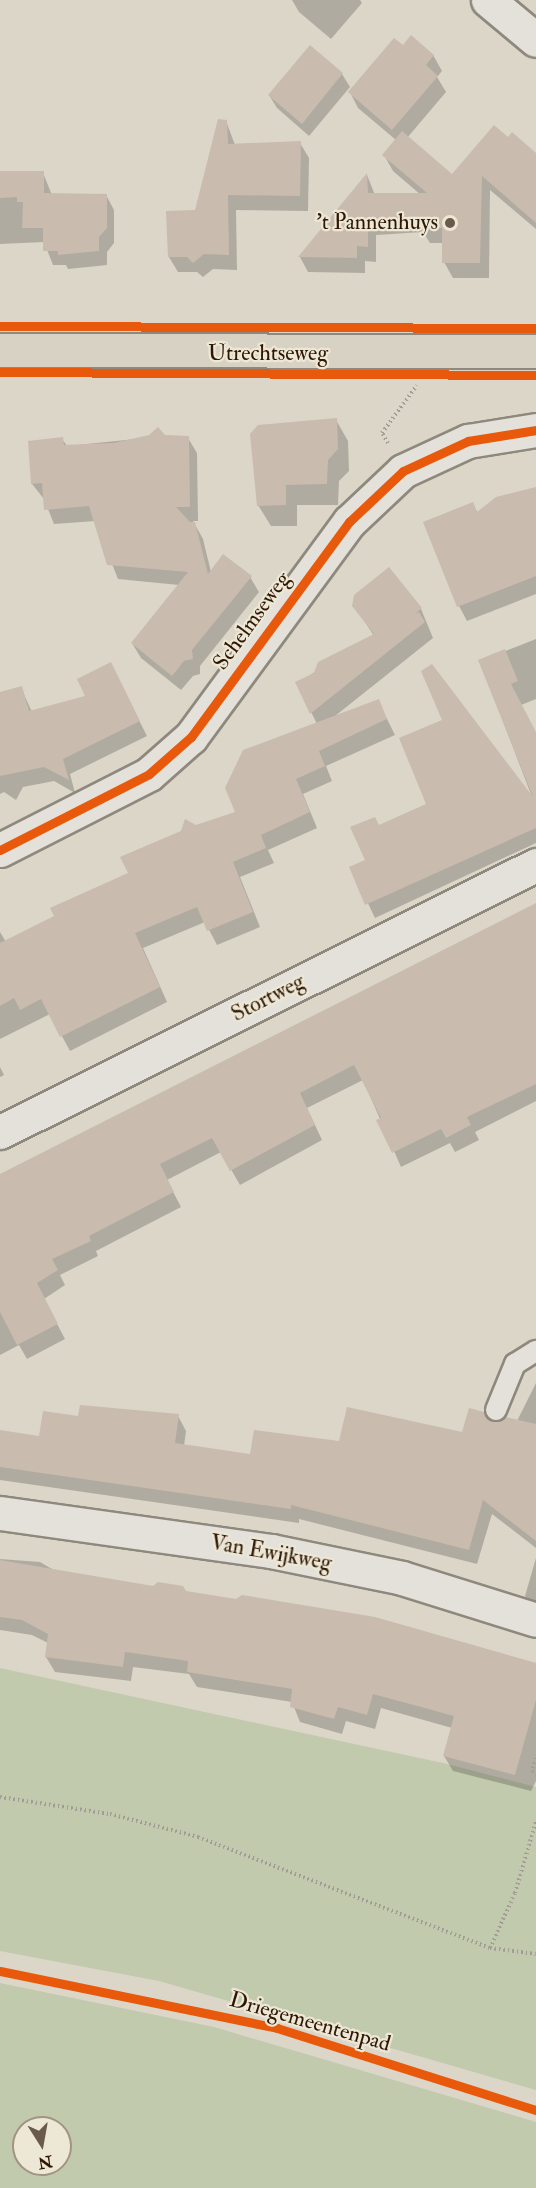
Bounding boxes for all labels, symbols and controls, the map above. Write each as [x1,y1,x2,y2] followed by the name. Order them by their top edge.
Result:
[316,210,438,236] place label: 't Pannenhuys
[443,216,457,230] marker: 't Pannenhuys
[208,341,328,367] street label: Utrechtseweg
[208,567,296,675] street label: Schelmseweg
[227,968,309,1028] street label: Stortweg
[208,1529,334,1577] street label: Van Ewijkweg
[226,1986,394,2058] street label: Driegemeentenpad
[12,2116,72,2176] north arrow
[36,2151,54,2173] text: N

